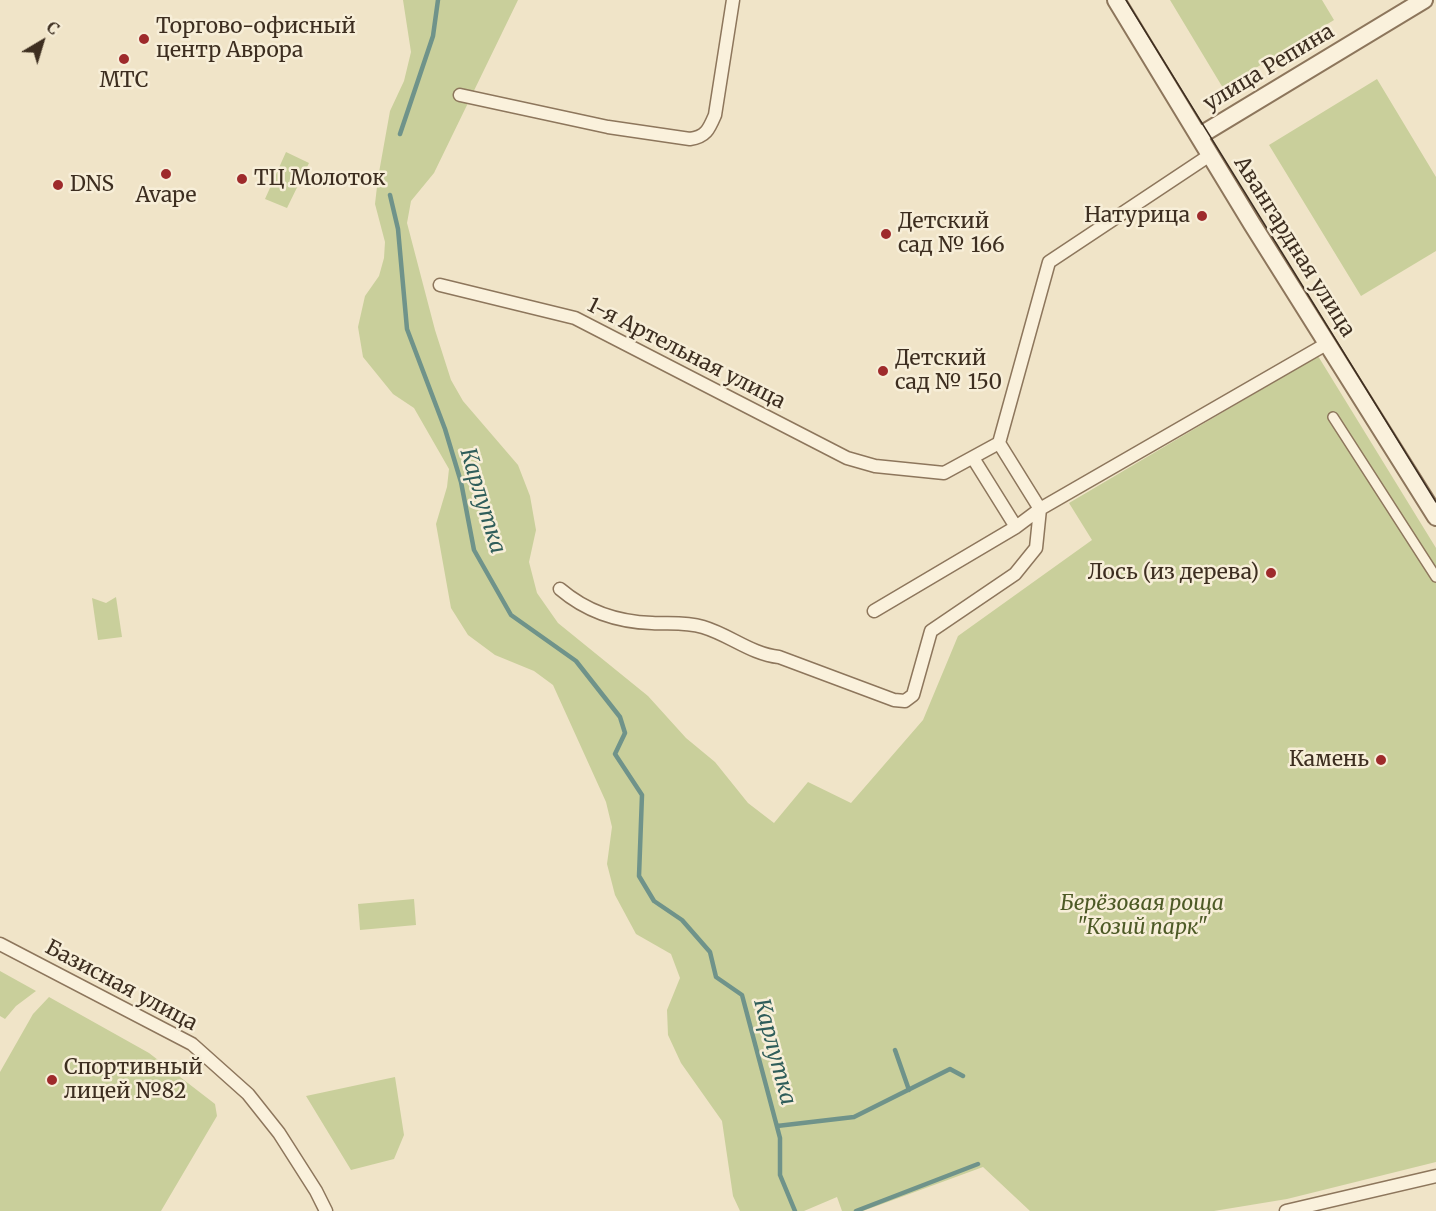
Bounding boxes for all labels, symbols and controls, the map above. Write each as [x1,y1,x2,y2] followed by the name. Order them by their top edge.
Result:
[12,12,72,72] north arrow
[156,14,356,64] place label: Торгово-офисный центр Аврора
[43,17,63,39] text: С
[1199,19,1339,117] street label: улица Репина
[137,32,151,46] marker: Торгово-офисный центр Аврора
[117,52,131,66] marker: МТС
[100,68,148,94] place label: МТС
[1228,152,1360,342] street label: Авангардная улица
[254,166,385,192] place label: ТЦ Молоток
[159,167,173,181] marker: Avape
[70,172,114,198] place label: DNS
[235,172,249,186] marker: ТЦ Молоток
[51,178,65,192] marker: DNS
[136,183,196,209] place label: Avape
[1084,203,1190,229] place label: Натурица
[898,209,1005,259] place label: Детский сад № 166
[1195,209,1209,223] marker: Натурица
[879,227,893,241] marker: Детский сад № 166
[583,293,789,415] street label: 1-я Артельная улица
[895,346,1002,396] place label: Детский сад № 150
[876,364,890,378] marker: Детский сад № 150
[453,445,511,557] water label: Карлутка
[1088,560,1259,586] place label: Лось (из дерева)
[1264,566,1278,580] marker: Лось (из дерева)
[1289,747,1369,773] place label: Камень
[1374,753,1388,767] marker: Камень
[1060,891,1224,941] park label: Берёзовая роща "Козий парк"
[41,935,201,1037] street label: Базисная улица
[747,996,801,1108] water label: Карлутка
[64,1055,203,1105] place label: Спортивный лицей №82
[45,1073,59,1087] marker: Спортивный лицей №82

